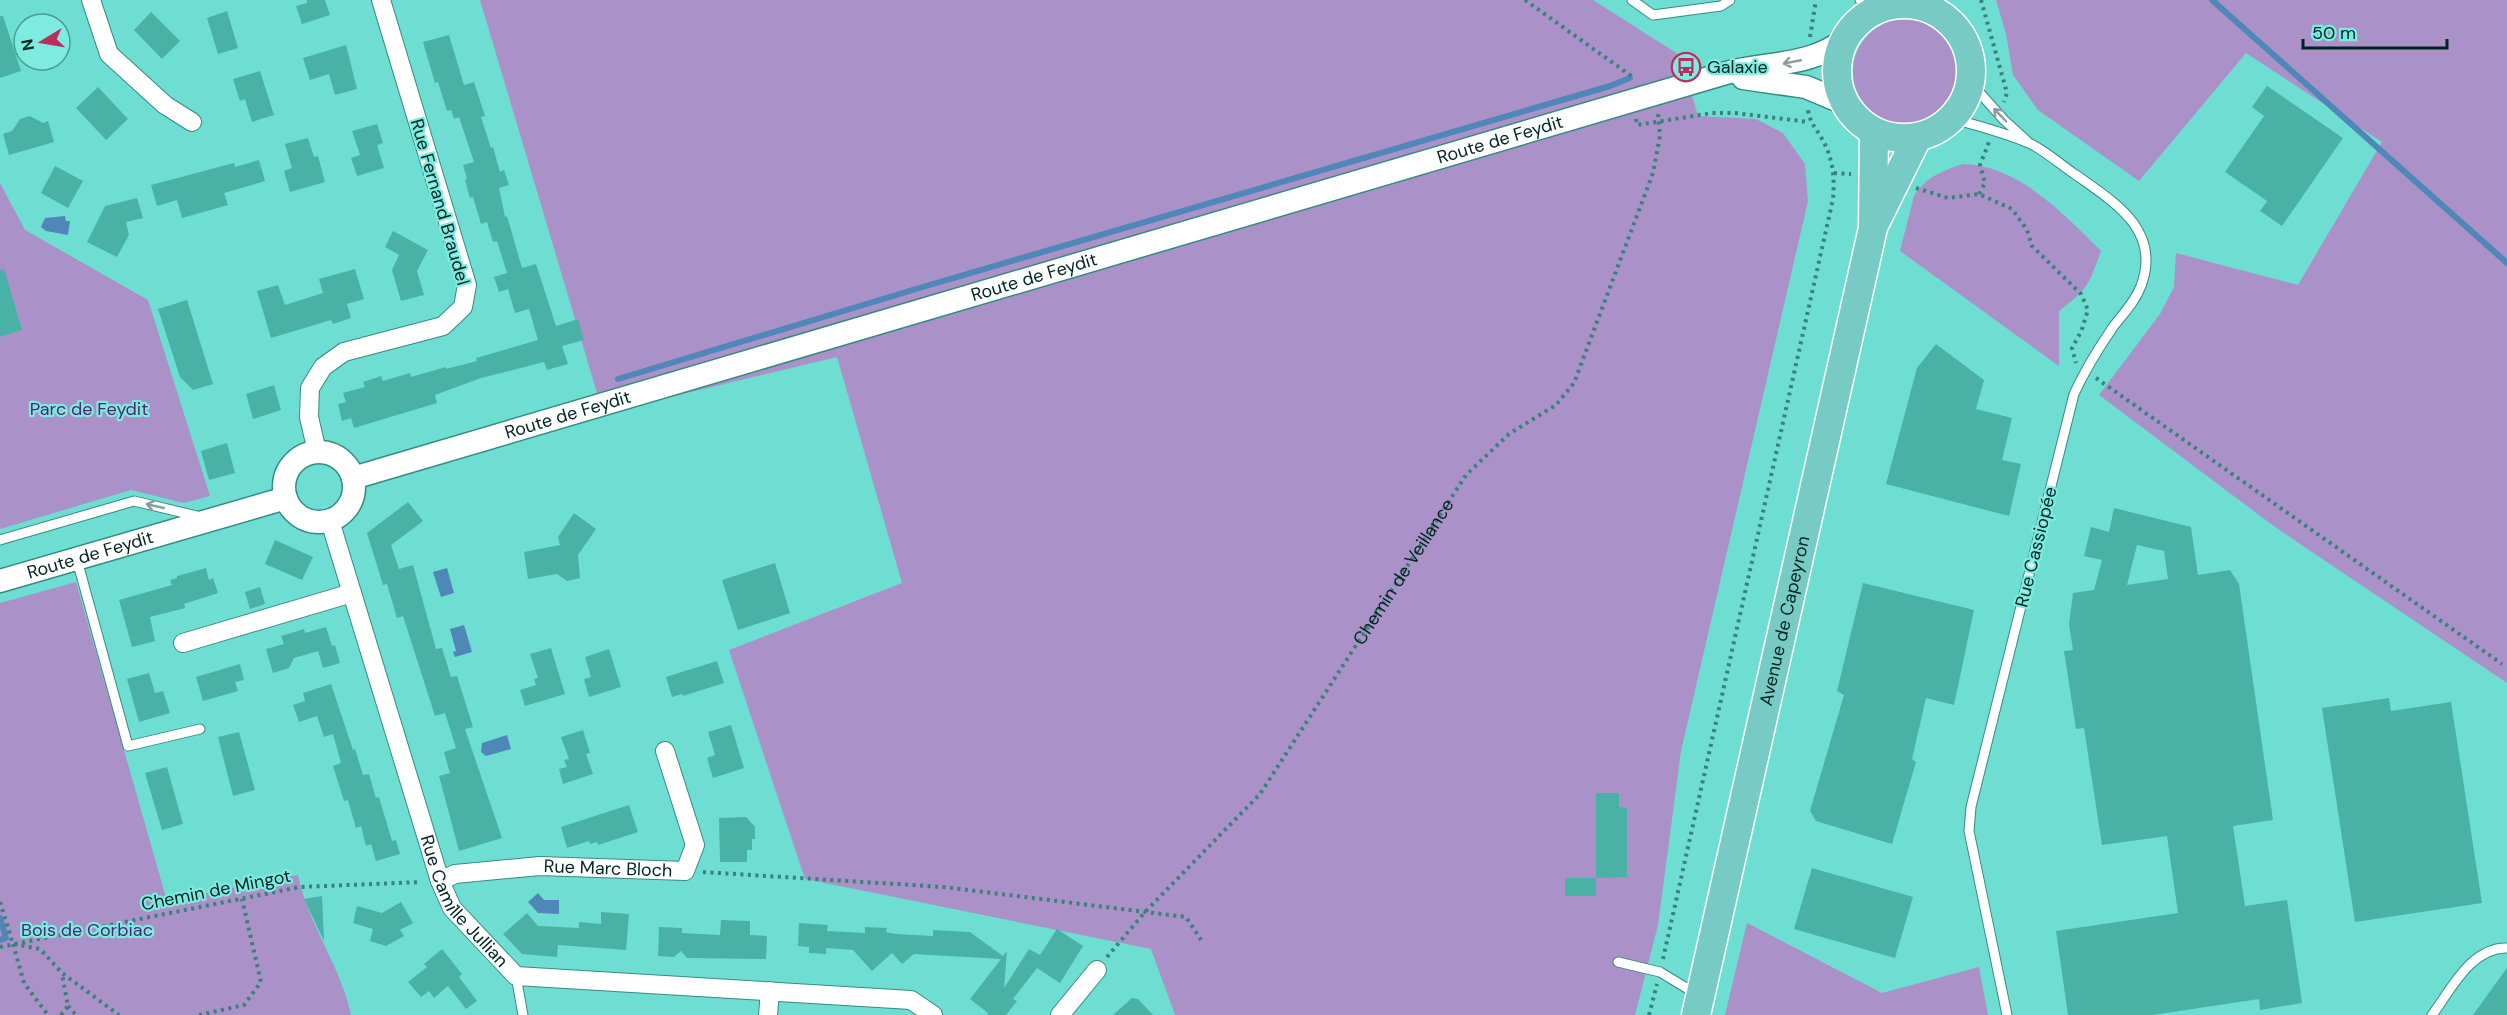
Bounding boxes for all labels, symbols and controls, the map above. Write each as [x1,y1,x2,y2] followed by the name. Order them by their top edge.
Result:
[12,12,72,72] north arrow
[2303,12,2447,50] scale bar
[2312,21,2356,45] text: 50 m
[16,37,39,52] text: N
[1670,51,1702,83] bus stop icon: Galaxie
[1707,55,1768,79] place label: Galaxie
[1783,57,1802,68] one-way arrow
[1992,108,2007,123] one-way arrow
[1434,110,1566,170] street label: Route de Feydit
[405,116,475,288] street label: Rue Fernand Braudel
[968,247,1100,307] street label: Route de Feydit
[502,385,634,445] street label: Route de Feydit
[30,397,148,421] park label: Parc de Feydit
[2009,484,2063,610] street label: Rue Cassiopée
[1347,494,1459,650] street label: Chemin de Veillance
[146,500,165,512] one-way arrow
[24,525,156,584] street label: Route de Feydit
[1754,534,1815,708] street label: Avenue de Capeyron
[415,832,514,972] street label: Rue Camille Jullian
[543,854,673,883] street label: Rue Marc Bloch
[139,864,293,916] street label: Chemin de Mingot
[21,918,153,942] park label: Bois de Corbiac

